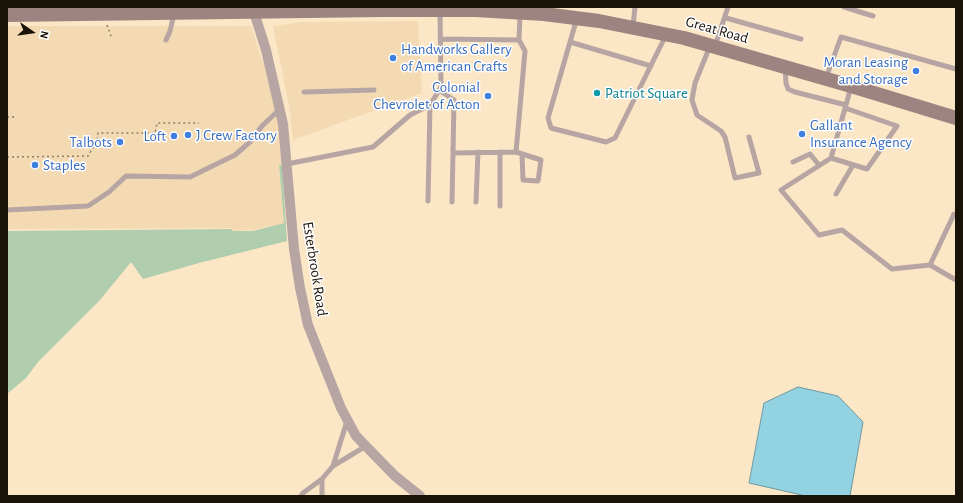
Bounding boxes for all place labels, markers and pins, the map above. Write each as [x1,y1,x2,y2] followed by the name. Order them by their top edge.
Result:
[401,40,512,75] place label: Handworks Gallery of American Crafts
[388,53,398,63] marker: Handworks Gallery of American Crafts
[823,53,908,88] place label: Moran Leasing and Storage
[911,66,921,76] marker: Moran Leasing and Storage
[373,78,480,113] place label: Colonial Chevrolet of Acton
[605,84,688,102] place label: Patriot Square
[592,88,602,98] marker: Patriot Square
[483,91,493,101] marker: Colonial Chevrolet of Acton
[810,116,912,151] place label: Gallant Insurance Agency
[196,126,277,144] place label: J Crew Factory
[143,127,166,145] place label: Loft
[797,129,807,139] marker: Gallant Insurance Agency
[183,130,193,140] marker: J Crew Factory
[169,131,179,141] marker: Loft
[70,133,112,151] place label: Talbots
[115,137,125,147] marker: Talbots
[43,156,86,174] place label: Staples
[30,160,40,170] marker: Staples

